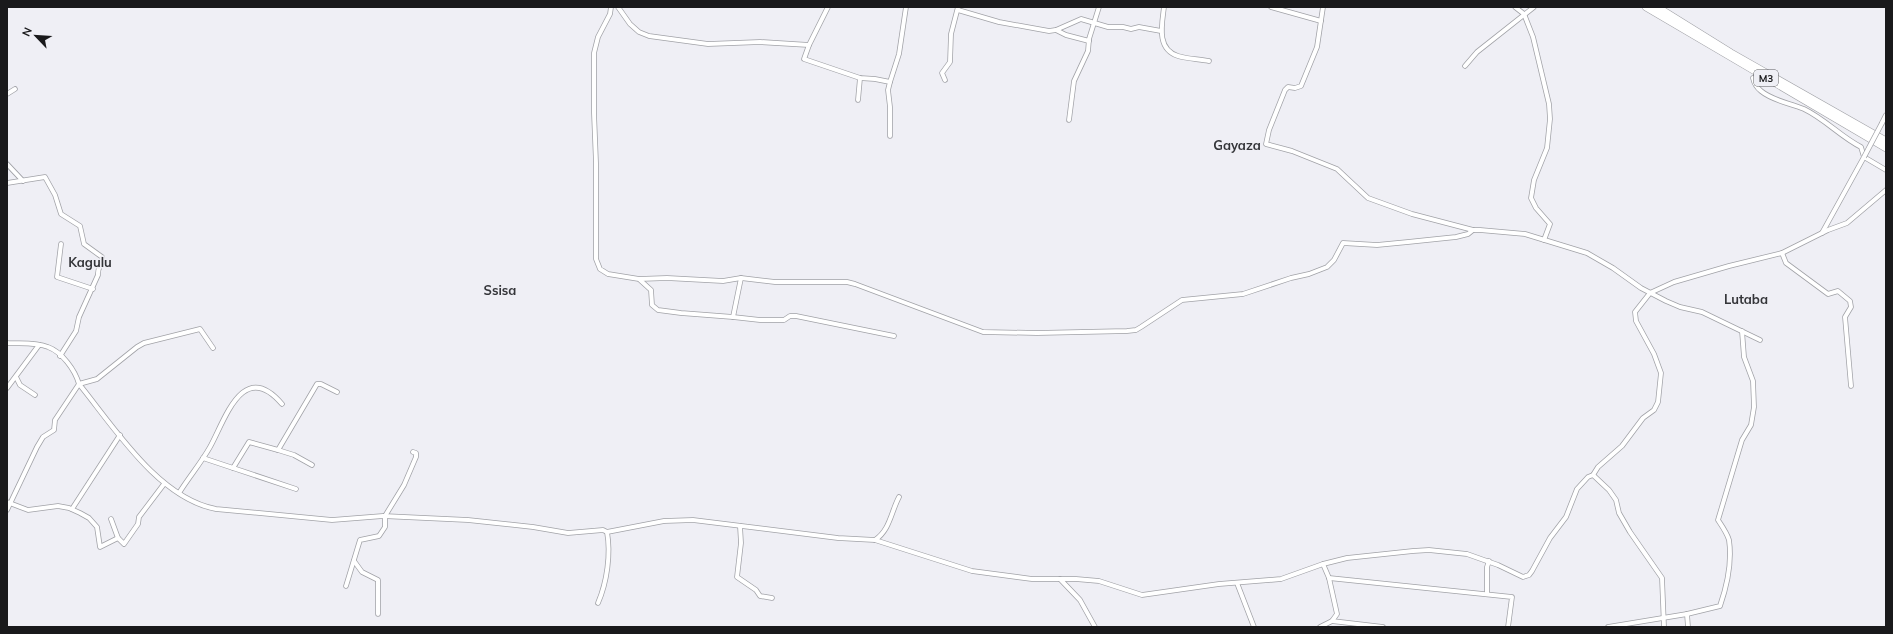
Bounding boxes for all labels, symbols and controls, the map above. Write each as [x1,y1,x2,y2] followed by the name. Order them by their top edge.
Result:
[16,16,56,56] north arrow
[19,25,35,38] text: N
[1754,70,1778,86] road number: M3
[1213,137,1261,154] district label: Gayaza
[68,254,112,270] district label: Kagulu
[484,282,516,298] district label: Ssisa
[1724,291,1768,307] district label: Lutaba

